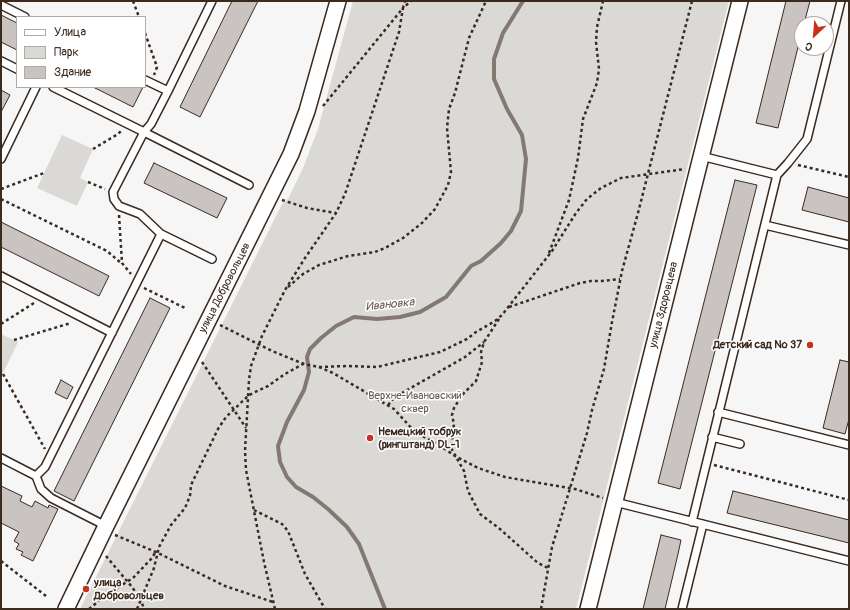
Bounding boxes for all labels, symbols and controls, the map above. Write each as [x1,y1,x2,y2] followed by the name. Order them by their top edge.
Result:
[16,16,146,88] legend
[794,16,834,56] north arrow
[54,25,86,40] text: Улица
[803,39,815,54] text: С
[54,45,79,60] text: Парк
[54,65,91,80] text: Здание
[197,241,253,335] street label: улица Добровольцев
[647,261,681,349] street label: улица Здоровцева
[365,295,415,315] water label: Ивановка
[713,338,802,352] place label: Детский сад № 37
[805,340,815,350] marker: Детский сад № 37
[368,389,462,415] park label: Верхне-Ивановский сквер
[378,425,461,451] place label: Немецкий тобрук (рингштанд) DL-1
[365,433,375,443] marker: Немецкий тобрук (рингштанд) DL-1
[94,576,164,602] place label: улица Добровольцев
[81,584,91,594] marker: улица Добровольцев

